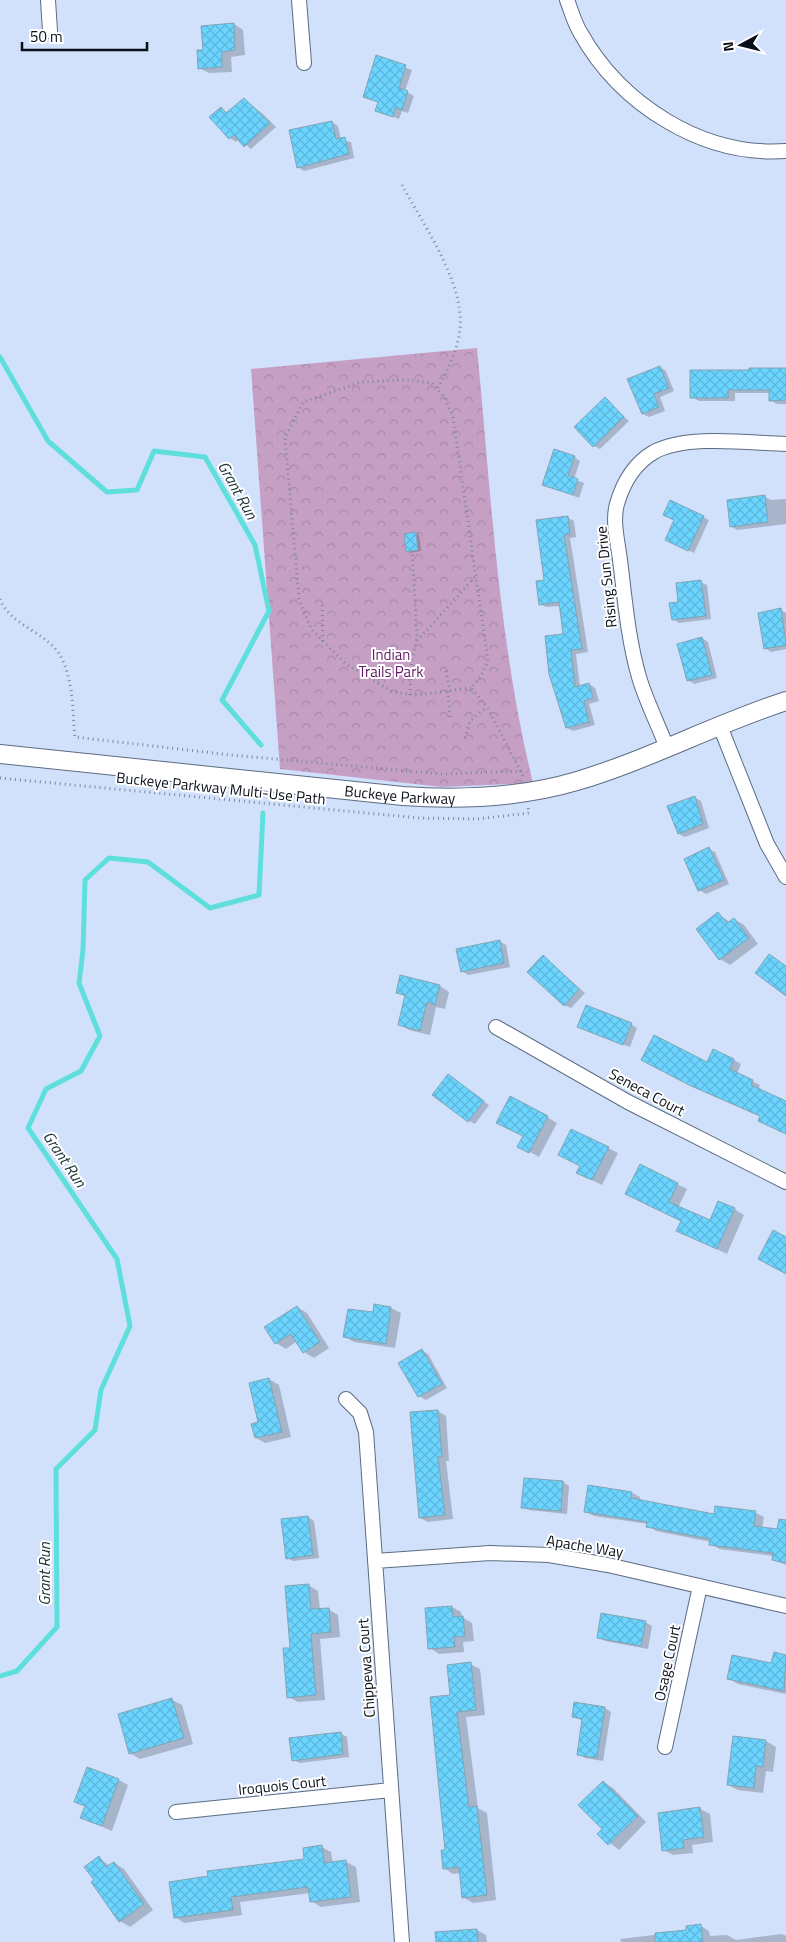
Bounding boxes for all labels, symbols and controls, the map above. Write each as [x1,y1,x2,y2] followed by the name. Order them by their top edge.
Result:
[22,20,148,52] scale bar
[716,20,766,70] north arrow
[30,25,63,48] text: 50 m
[717,41,739,53] text: N
[212,456,264,524] water label: Grant Run
[589,525,623,629] street label: Rising Sun Drive
[358,643,424,683] park label: Indian Trails Park
[115,766,327,810] street label: Buckeye Parkway Multi-Use Path
[343,778,455,809] street label: Buckeye Parkway
[605,1062,690,1122] street label: Seneca Court
[37,1126,93,1193] water label: Grant Run
[545,1529,625,1563] street label: Apache Way
[32,1541,56,1606] water label: Grant Run
[351,1617,381,1718] street label: Chippewa Court
[648,1622,686,1703] street label: Osage Court
[237,1769,328,1801] street label: Iroquois Court

